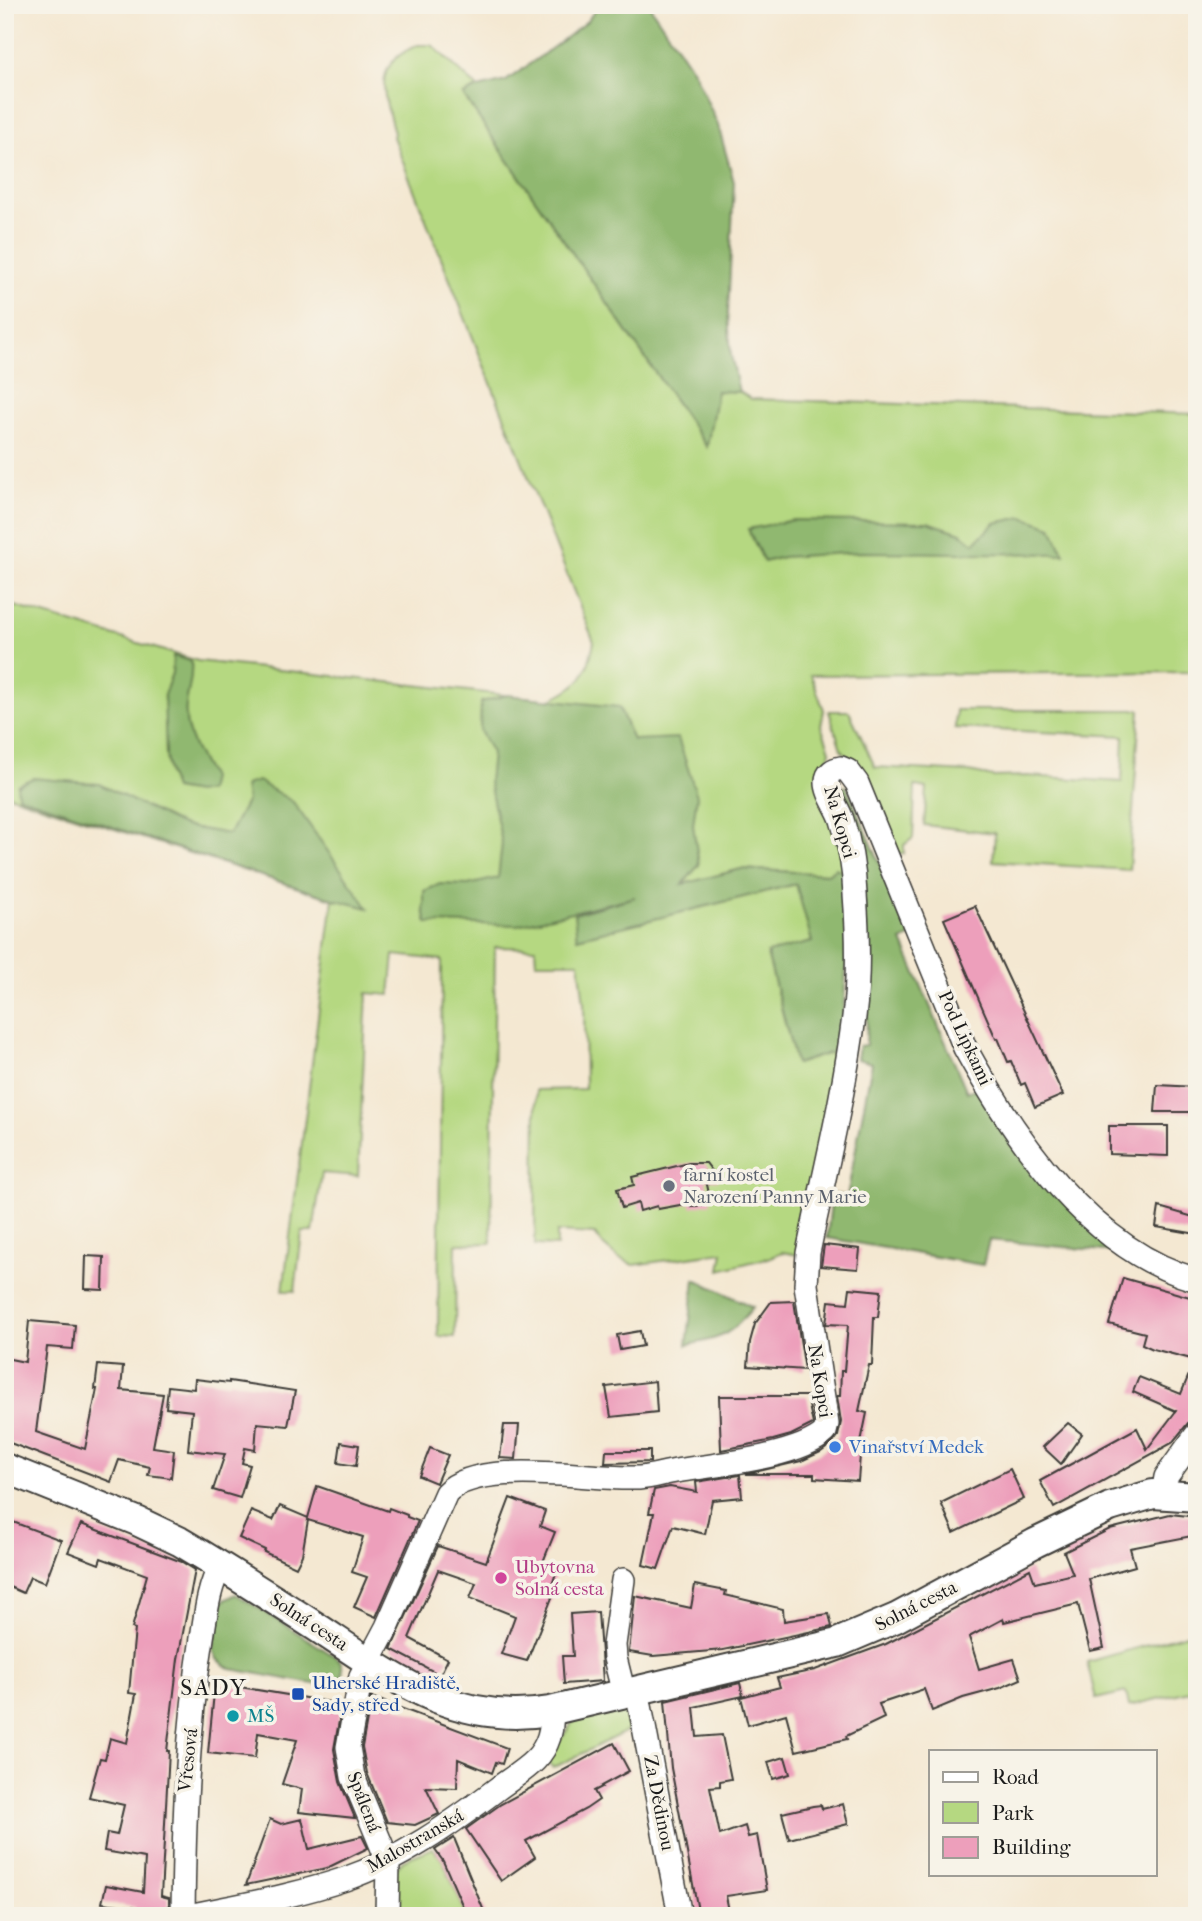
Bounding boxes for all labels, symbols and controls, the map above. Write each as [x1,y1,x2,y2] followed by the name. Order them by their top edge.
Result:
[819,783,861,861] street label: Na Kopci
[933,987,997,1089] street label: Pod Lipkami
[683,1164,867,1208] place label: farní kostel Narození Panny Marie
[661,1178,677,1194] marker: farní kostel Narození Panny Marie
[803,1343,837,1420] street label: Na Kopci
[848,1436,984,1458] place label: Vinařství Medek
[827,1439,843,1455] marker: Vinařství Medek
[515,1556,604,1600] place label: Ubytovna Solná cesta
[493,1570,509,1586] marker: Ubytovna Solná cesta
[871,1576,961,1636] street label: Solná cesta
[266,1589,352,1656] street label: Solná cesta
[312,1672,460,1716] place label: Uherské Hradiště, Sady, střed
[180,1674,248,1701] district label: SADY
[290,1686,306,1702] marker: Uherské Hradiště, Sady, střed
[247,1704,274,1727] place label: MŠ
[225,1708,241,1724] marker: MŠ
[174,1727,202,1794] street label: Vřesová
[929,1750,1156,1876] legend
[639,1753,679,1853] street label: Za Dědinou
[992,1765,1039,1789] text: Road
[342,1769,386,1836] street label: Spálená
[992,1801,1034,1825] text: Park
[363,1804,468,1878] street label: Malostranská
[992,1835,1071,1859] text: Building

